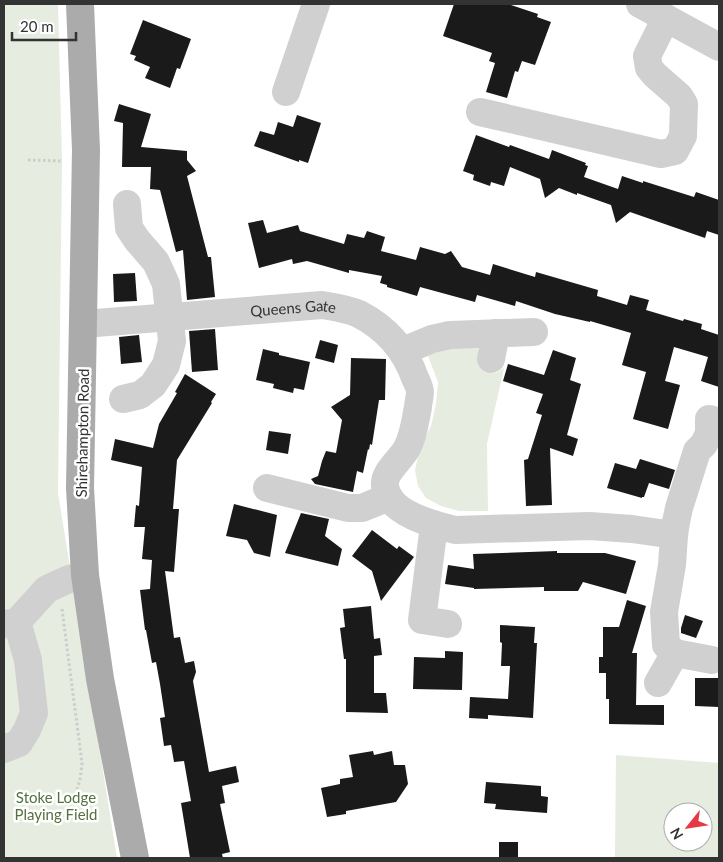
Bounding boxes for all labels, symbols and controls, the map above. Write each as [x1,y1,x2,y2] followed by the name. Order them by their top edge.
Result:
[12,10,76,42] scale bar
[20,17,54,35] text: 20 m
[250,296,338,320] street label: Queens Gate
[72,368,92,498] street label: Shirehampton Road
[14,788,98,823] park label: Stoke Lodge Playing Field
[663,802,713,852] north arrow
[666,825,686,843] text: N

